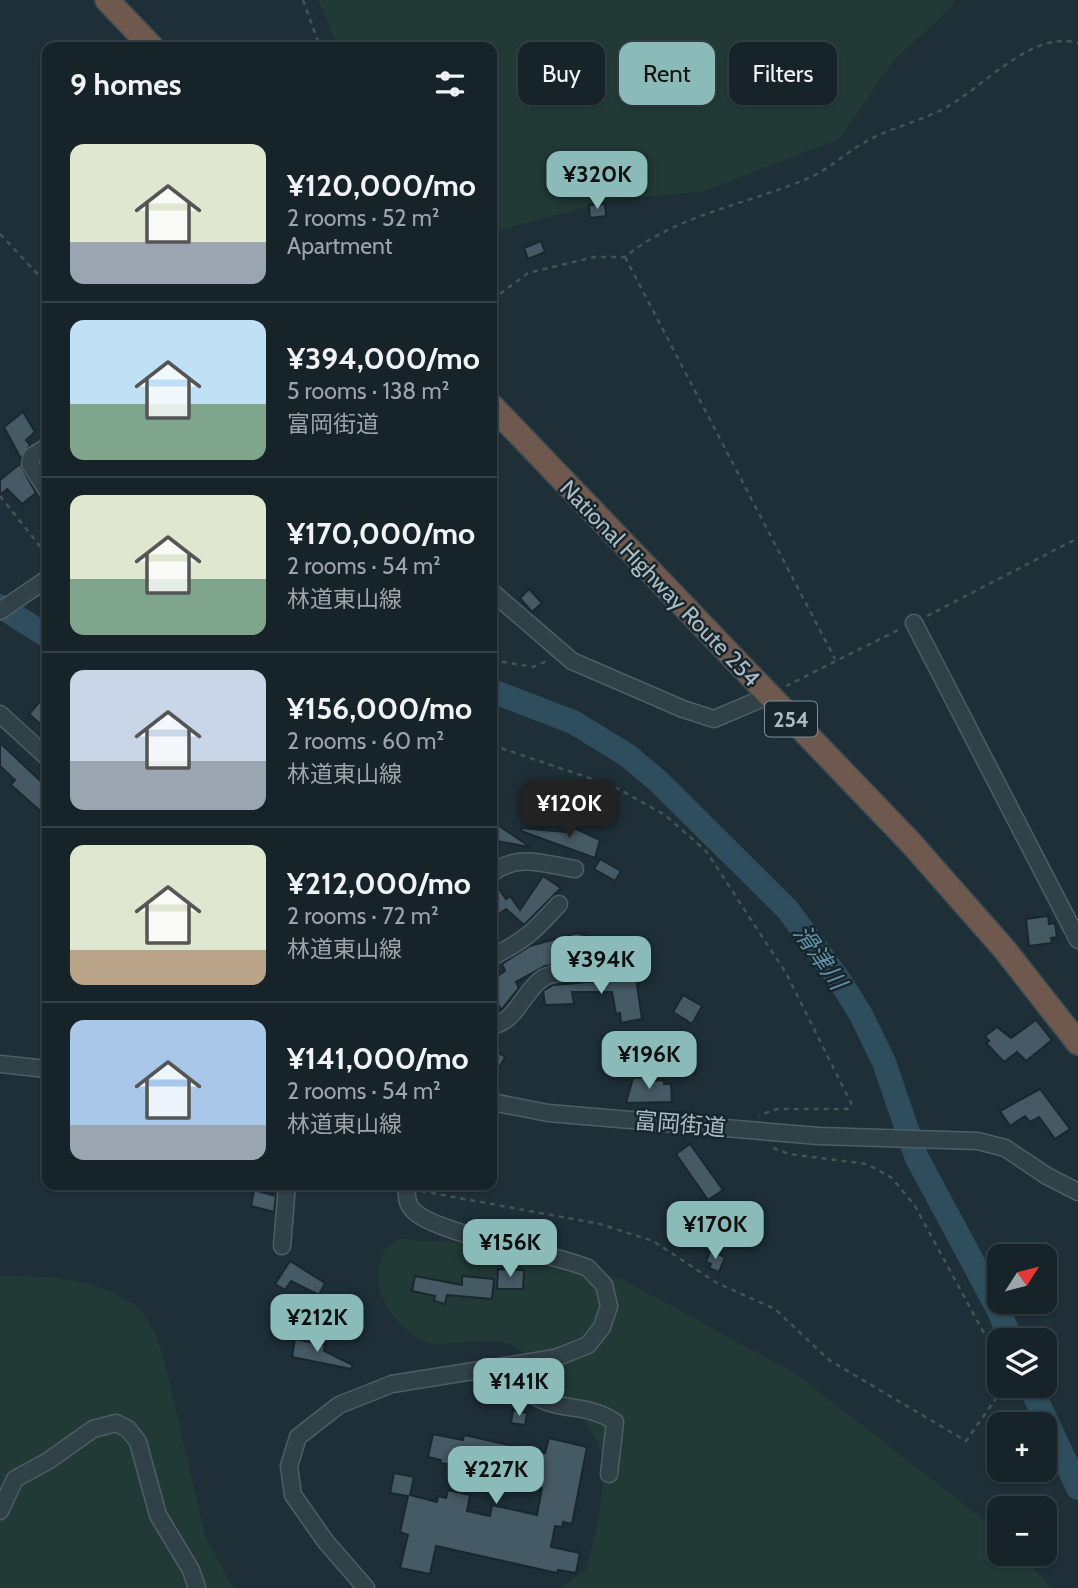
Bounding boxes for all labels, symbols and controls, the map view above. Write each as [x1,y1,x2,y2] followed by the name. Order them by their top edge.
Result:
[518,42,605,105] chip: Buy
[619,42,715,105] chip: Rent
[729,42,837,105] chip: Filters
[431,65,469,103] icon: filters
[70,66,181,103] text: 9 homes
[548,152,646,211] pin: ¥320K
[562,160,632,188] text: ¥320K
[287,167,476,204] text: ¥120,000/mo
[126,172,210,256] icon: home
[287,204,440,232] text: 2 rooms · 52 m²
[287,232,392,260] text: Apartment
[287,340,480,377] text: ¥394,000/mo
[126,348,210,432] icon: home
[287,377,449,405] text: 5 rooms · 138 m²
[287,410,379,438] text: 富岡街道
[554,474,766,692] street label: National Highway Route 254
[287,515,475,552] text: ¥170,000/mo
[126,523,210,607] icon: home
[287,552,441,580] text: 2 rooms · 54 m²
[287,585,402,613] text: 林道東山線
[287,690,472,727] text: ¥156,000/mo
[126,698,210,782] icon: home
[765,702,817,736] road number: 254
[287,727,444,755] text: 2 rooms · 60 m²
[287,760,402,788] text: 林道東山線
[520,780,618,840] pin: ¥120K
[536,789,602,817] text: ¥120K
[287,865,471,902] text: ¥212,000/mo
[126,873,210,957] icon: home
[287,902,439,930] text: 2 rooms · 72 m²
[787,919,854,997] water label: 滑津川
[287,935,402,963] text: 林道東山線
[552,936,650,996] pin: ¥394K
[567,945,635,973] text: ¥394K
[600,1032,698,1091] pin: ¥196K
[287,1040,469,1077] text: ¥141,000/mo
[618,1040,680,1068] text: ¥196K
[126,1048,210,1132] icon: home
[287,1077,441,1105] text: 2 rooms · 54 m²
[633,1106,727,1142] street label: 富岡街道
[287,1110,402,1138] text: 林道東山線
[666,1202,764,1261] pin: ¥170K
[683,1210,747,1238] text: ¥170K
[461,1220,559,1279] pin: ¥156K
[479,1228,541,1256] text: ¥156K
[987,1244,1057,1314] north arrow
[987,1244,1057,1566] map controls
[268,1294,366,1354] pin: ¥212K
[286,1303,348,1331] text: ¥212K
[987,1328,1057,1398] button: layers
[470,1358,568,1418] pin: ¥141K
[489,1367,549,1395] text: ¥141K
[987,1412,1057,1482] button: +
[447,1446,545,1506] pin: ¥227K
[464,1455,528,1483] text: ¥227K
[987,1496,1057,1566] button: −

